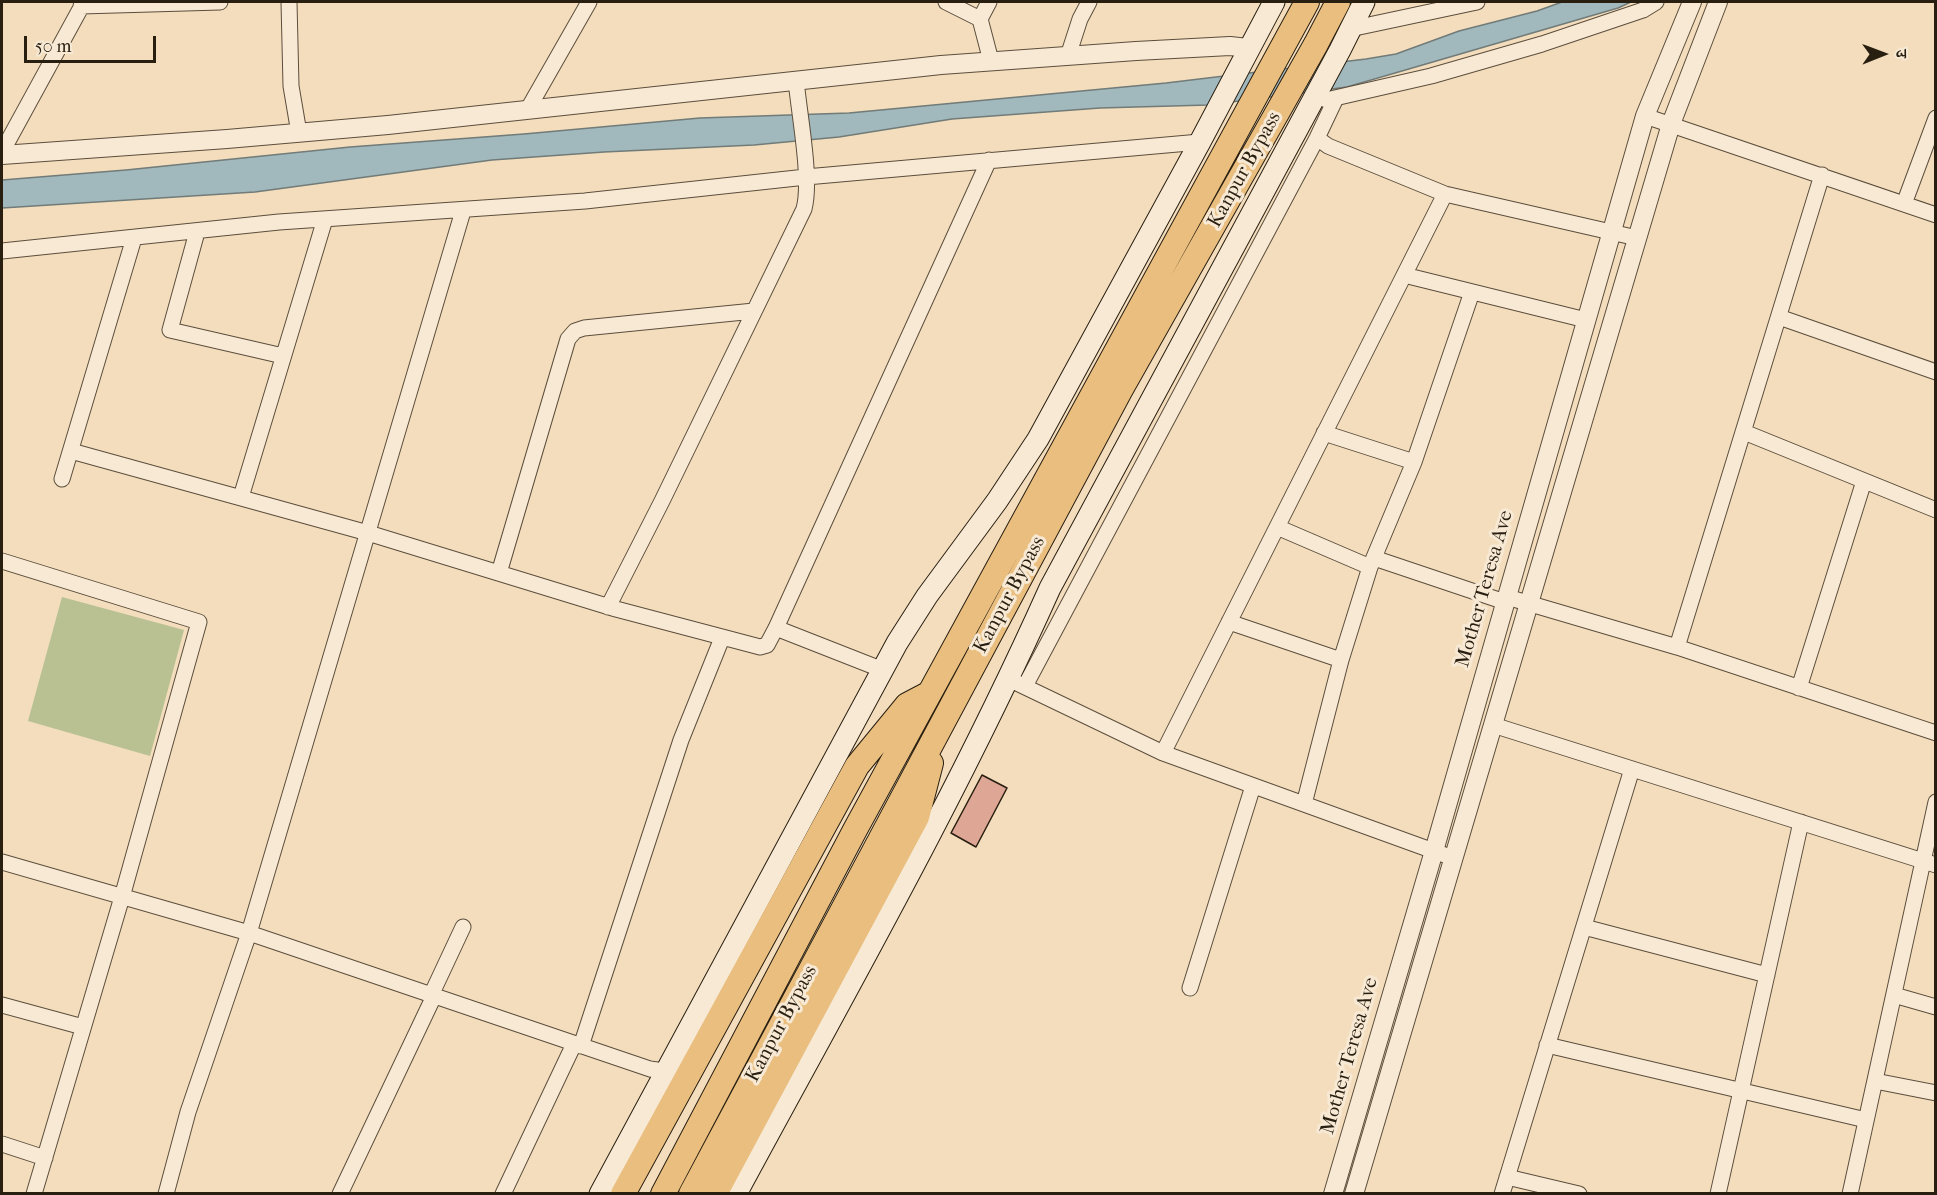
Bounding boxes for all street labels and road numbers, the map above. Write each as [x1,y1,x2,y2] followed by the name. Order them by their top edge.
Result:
[1203,108,1287,232] street label: Kanpur Bypass
[1451,508,1519,670] street label: Mother Teresa Ave
[969,532,1051,658] street label: Kanpur Bypass
[741,961,823,1087] street label: Kanpur Bypass
[1316,975,1384,1137] street label: Mother Teresa Ave

